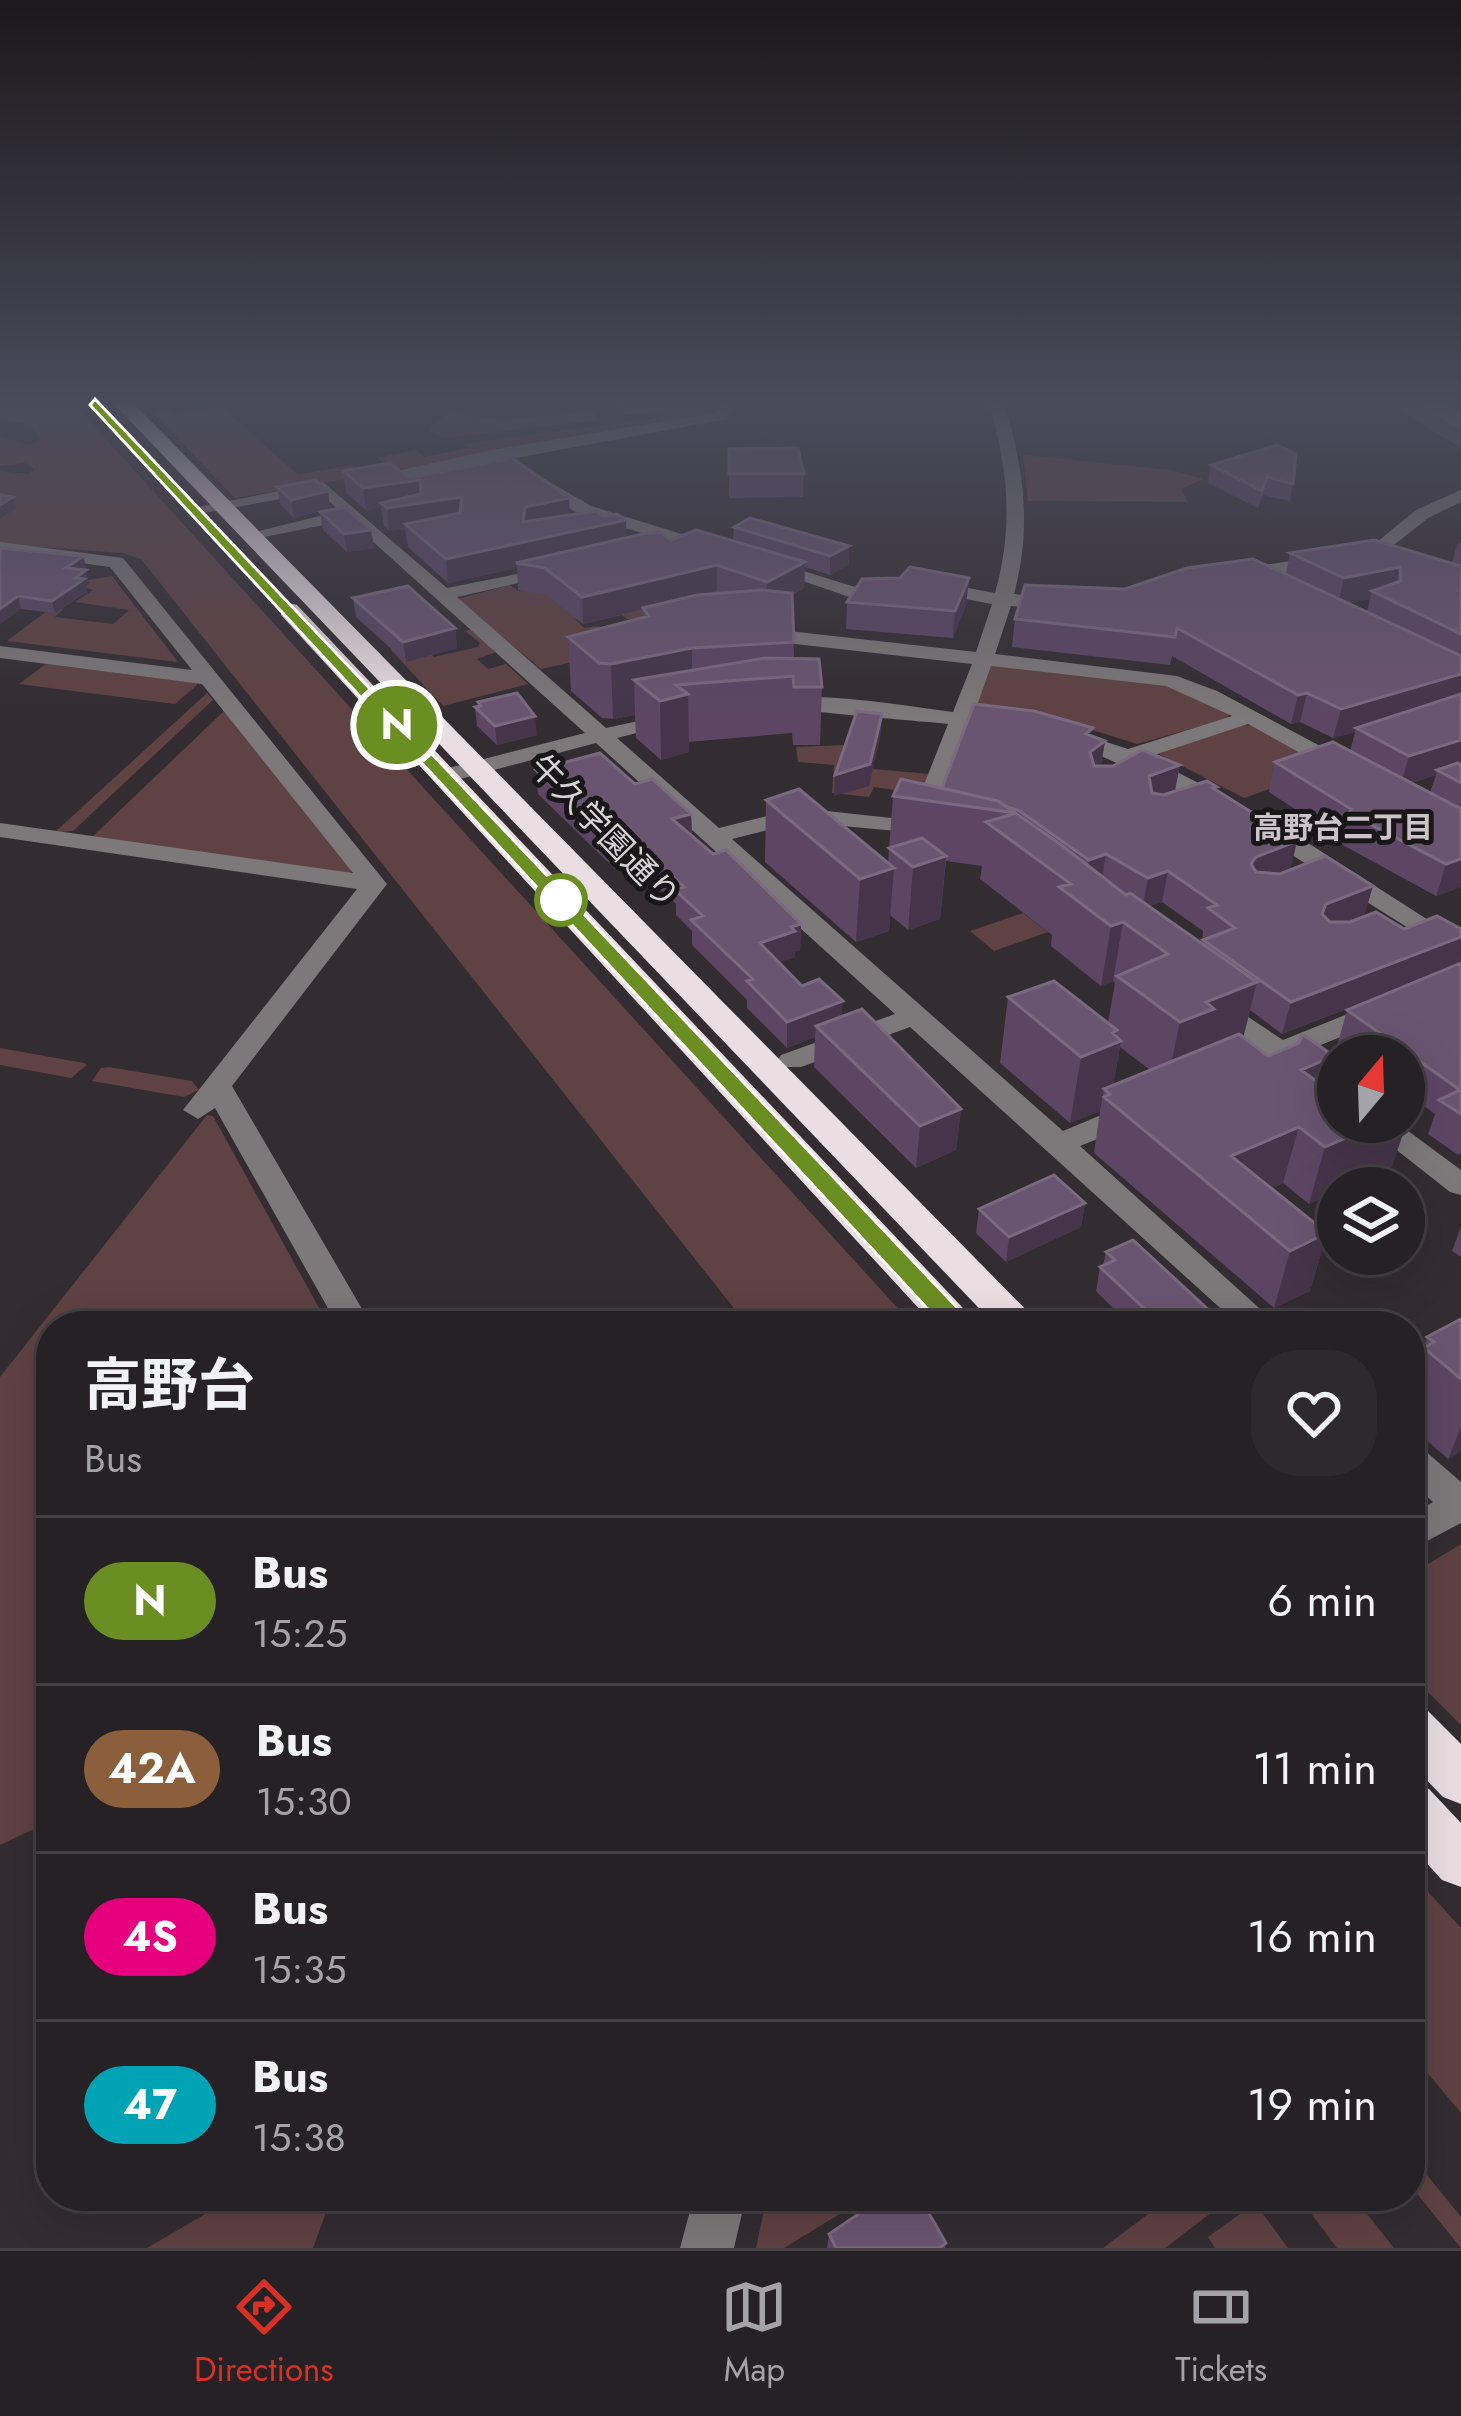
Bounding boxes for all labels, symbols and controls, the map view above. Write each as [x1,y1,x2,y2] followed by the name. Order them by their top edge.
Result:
[358,686,436,764] line badge: N
[380,694,414,755] text: N
[519,743,691,919] street label: 牛久学園通り
[1253,806,1433,849] district label: 高野台二丁目
[536,875,586,925] unlabelled marker
[1317,1035,1425,1143] north arrow
[1317,1035,1425,1275] map controls
[1317,1167,1425,1275] button: layers
[84,1344,255,1426] text: 高野台
[1251,1350,1377,1476] button: heart
[84,1430,142,1487] text: Bus
[252,1540,328,1605] text: Bus
[1267,1568,1377,1633] text: 6 min
[133,1570,167,1631] text: N
[252,1605,347,1662] text: 15:25
[256,1708,332,1773] text: Bus
[1253,1736,1377,1801] text: 11 min
[108,1738,196,1799] text: 42A
[256,1773,352,1830] text: 15:30
[252,1876,328,1941] text: Bus
[1247,1904,1377,1969] text: 16 min
[122,1906,178,1967] text: 4S
[252,1941,347,1998] text: 15:35
[252,2044,328,2109] text: Bus
[1247,2072,1377,2137] text: 19 min
[123,2074,177,2135] text: 47
[252,2109,346,2166] text: 15:38
[194,2274,334,2393] tab: Directions
[721,2274,787,2393] tab: Map
[1175,2274,1267,2393] tab: Tickets

